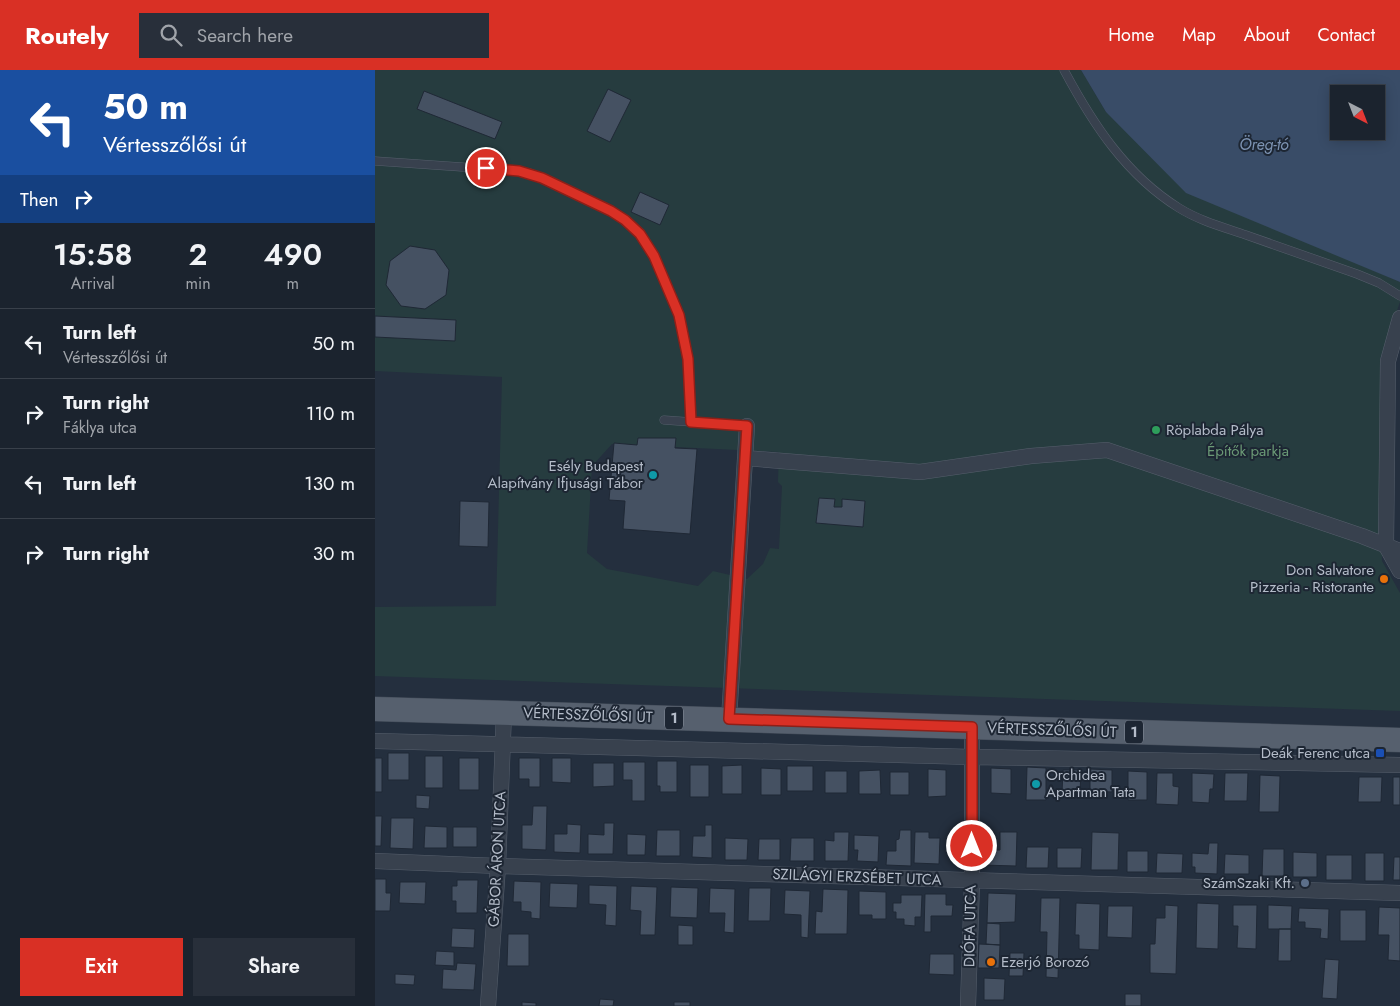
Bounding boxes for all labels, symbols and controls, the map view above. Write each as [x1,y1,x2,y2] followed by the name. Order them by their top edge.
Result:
[139,13,489,58] search box
[25,18,109,53] text: Routely
[157,21,185,49] icon: search
[197,22,293,49] text: Search here
[1108,22,1154,48] text: Home
[1182,22,1216,48] text: Map
[1244,22,1289,48] text: About
[1317,22,1375,48] text: Contact
[103,82,188,132] text: 50 m
[1330,85,1385,140] north arrow
[1330,85,1385,140] map controls
[20,90,85,155] icon: left
[103,128,246,160] text: Vértesszőlősi út
[1239,133,1289,156] water label: Öreg-tó
[465,147,507,189] pin
[472,154,500,182] icon: arrive
[69,185,97,213] icon: right
[20,186,59,213] text: Then
[53,233,132,276] text: 15:58
[189,233,207,276] text: 2
[264,233,322,276] text: 490
[71,272,115,295] text: Arrival
[186,272,211,295] text: min
[287,272,299,295] text: m
[63,319,136,346] text: Turn left
[20,330,48,358] icon: left
[312,330,355,357] text: 50 m
[63,346,167,369] text: Vértesszőlősi út
[63,389,149,416] text: Turn right
[20,400,48,428] icon: right
[306,400,355,427] text: 110 m
[63,416,137,439] text: Fáklya utca
[1166,419,1263,441] place label: Röplabda Pálya
[1150,424,1162,436] marker: Röplabda Pálya
[1207,440,1289,462] park label: Építők parkja
[488,455,644,494] place label: Esély Budapest Alapítvány Ifjusági Tábor
[647,469,659,481] marker: Esély Budapest Alapítvány Ifjusági Tábor
[20,470,48,498] icon: left
[63,470,136,497] text: Turn left
[304,470,355,497] text: 130 m
[20,540,48,568] icon: right
[63,540,149,567] text: Turn right
[313,540,355,567] text: 30 m
[1250,559,1374,598] place label: Don Salvatore Pizzeria - Ristorante
[1378,573,1390,585] marker: Don Salvatore Pizzeria - Ristorante
[523,702,653,728] street label: VÉRTESSZŐLŐSI ÚT
[665,706,683,730] road number: 1
[987,717,1117,743] street label: VÉRTESSZŐLŐSI ÚT
[1125,720,1143,744] road number: 1
[1261,742,1370,764] place label: Deák Ferenc utca
[1374,747,1386,759] marker: Deák Ferenc utca
[1046,764,1135,803] place label: Orchidea Apartman Tata
[1030,778,1042,790] marker: Orchidea Apartman Tata
[482,790,512,928] street label: GÁBOR ÁRON UTCA
[945,819,997,871] position arrow
[772,863,942,891] street label: SZILÁGYI ERZSÉBET UTCA
[1203,872,1295,894] place label: SzámSzaki Kft.
[1299,877,1311,889] marker: SzámSzaki Kft.
[958,885,982,967] street label: DIÓFA UTCA
[20,938,183,996] button: Exit
[193,938,355,996] button: Share
[1001,951,1090,973] place label: Ezerjó Borozó
[985,956,997,968] marker: Ezerjó Borozó

